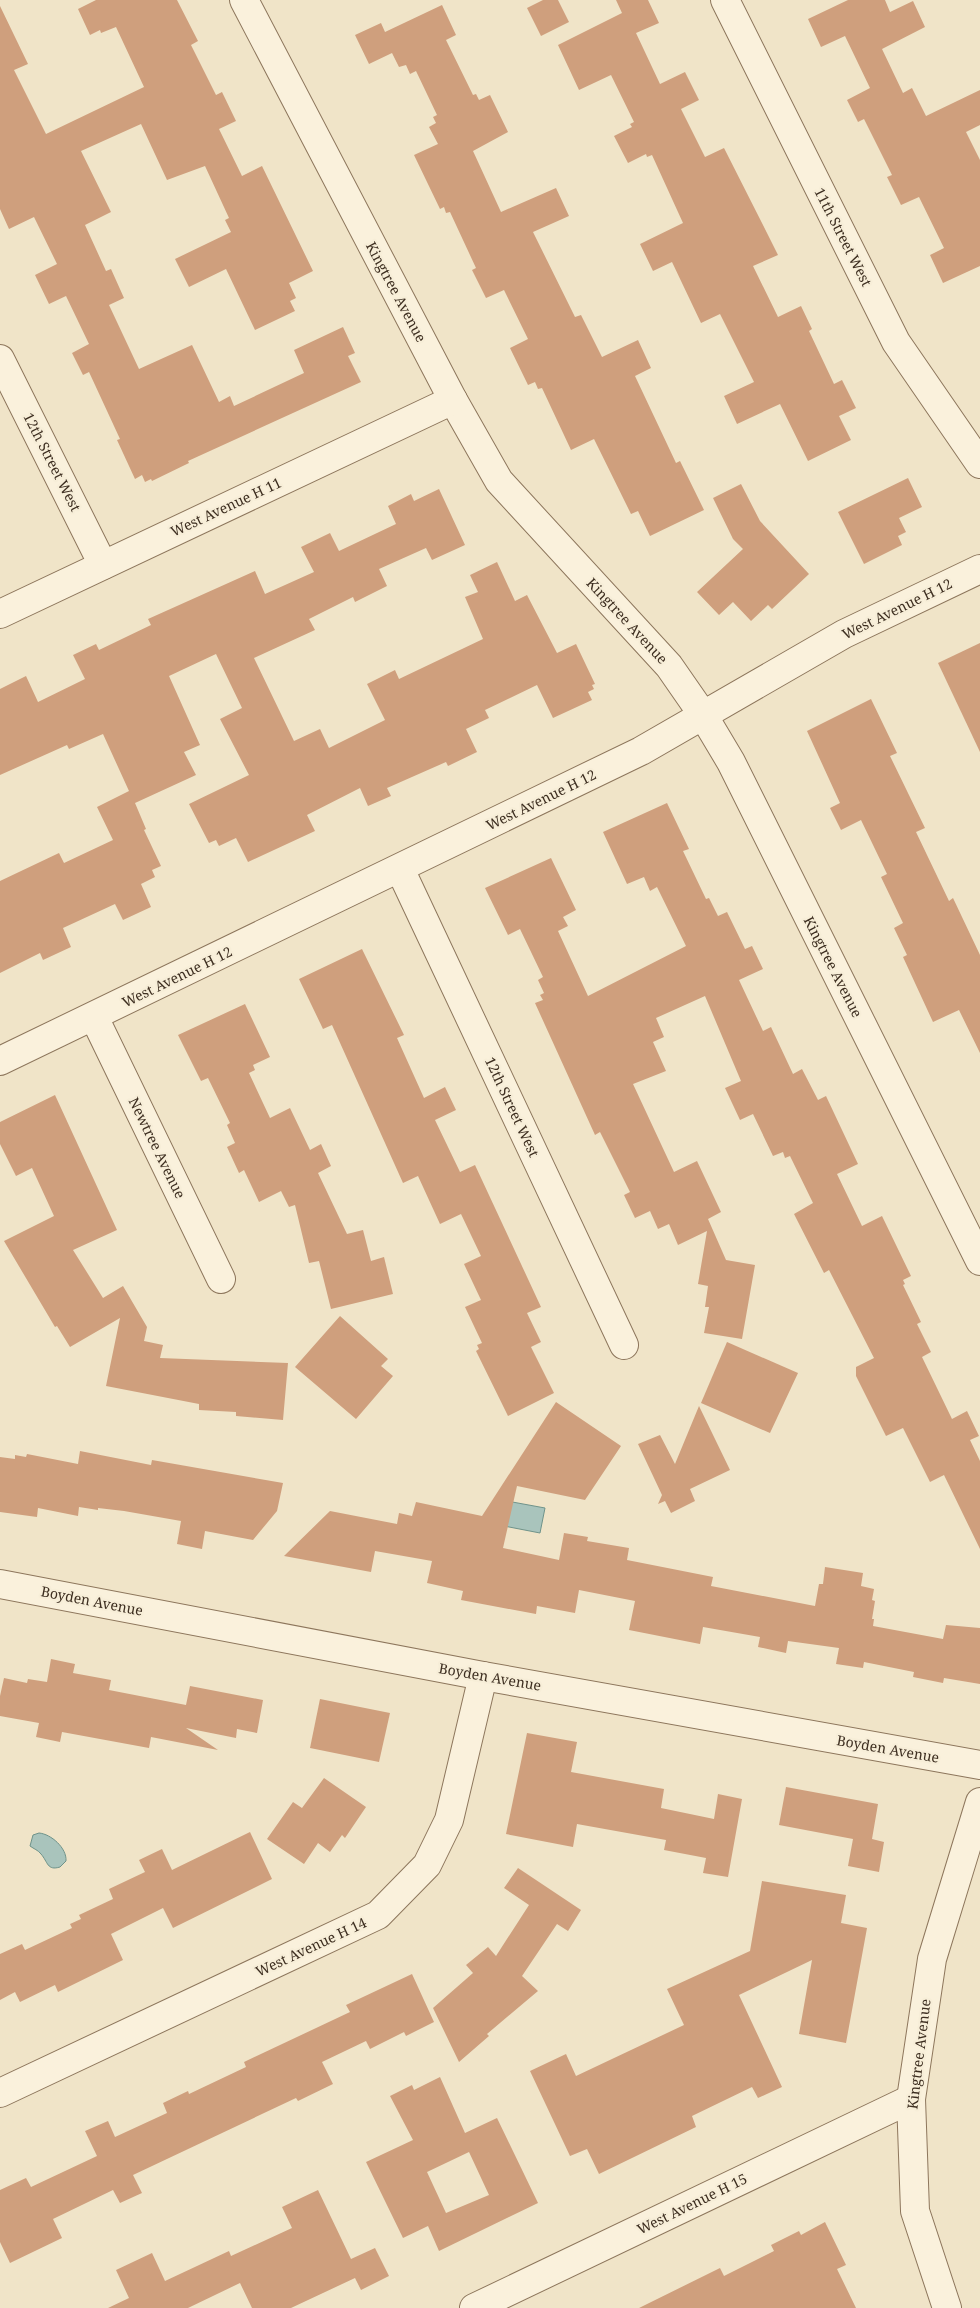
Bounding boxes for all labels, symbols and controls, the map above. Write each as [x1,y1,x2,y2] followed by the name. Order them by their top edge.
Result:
[810,184,877,289] street label: 11th Street West
[362,238,431,345] street label: Kingtree Avenue
[19,409,86,514] street label: 12th Street West
[167,473,284,541] street label: West Avenue H 11
[583,574,672,668] street label: Kingtree Avenue
[839,574,955,643] street label: West Avenue H 12
[483,765,599,834] street label: West Avenue H 12
[800,913,867,1021] street label: Kingtree Avenue
[119,942,235,1011] street label: West Avenue H 12
[481,1054,544,1160] street label: 12th Street West
[125,1094,190,1202] street label: Newtree Avenue
[39,1581,145,1620] street label: Boyden Avenue
[437,1658,543,1695] street label: Boyden Avenue
[835,1730,941,1767] street label: Boyden Avenue
[252,1912,369,1981] street label: West Avenue H 14
[902,1998,935,2110] street label: Kingtree Avenue
[634,2169,750,2238] street label: West Avenue H 15

